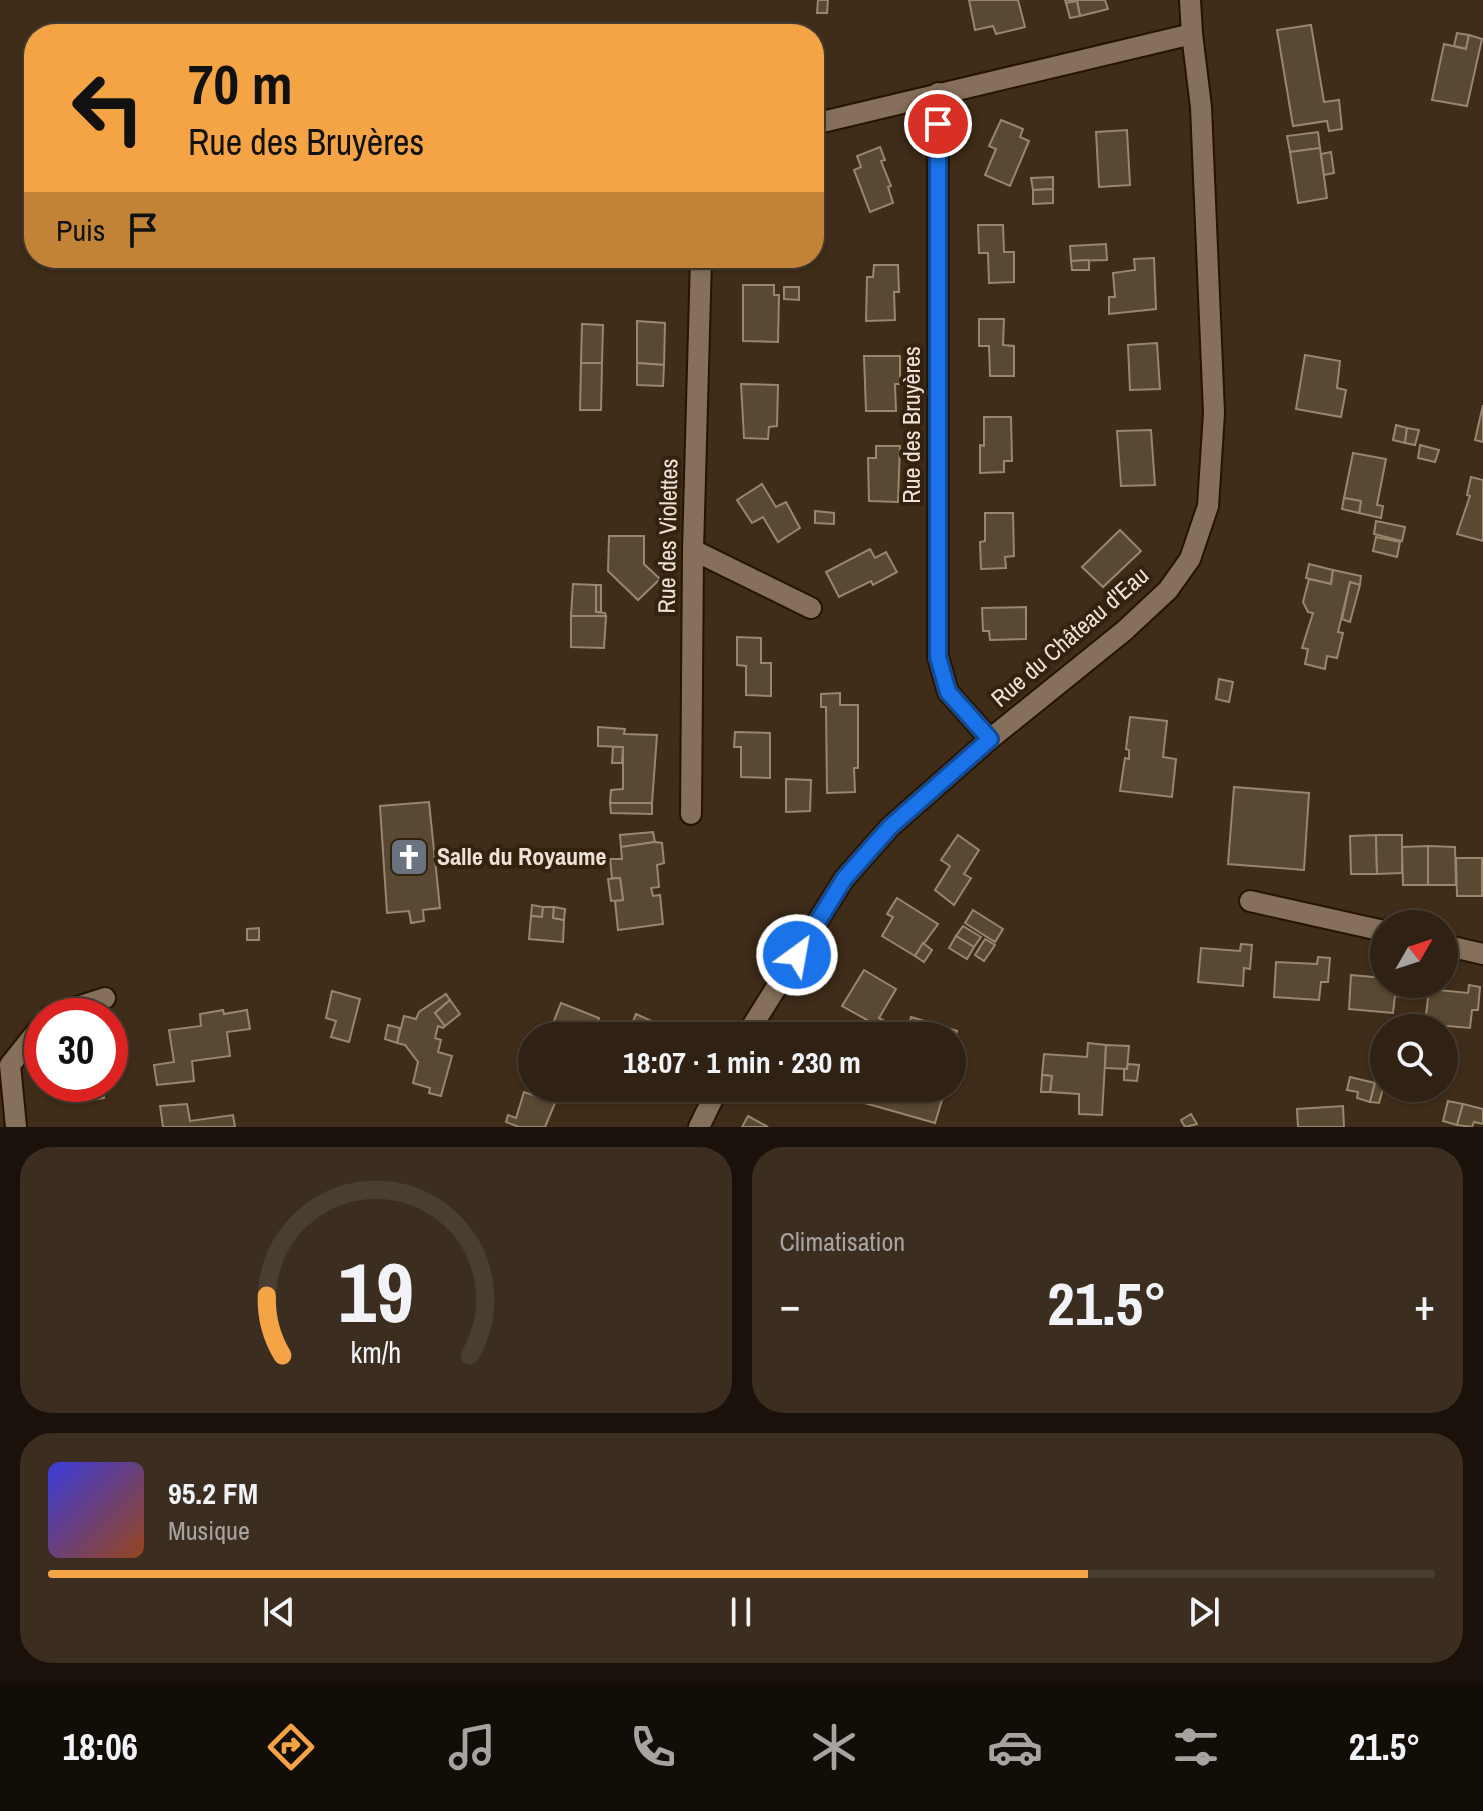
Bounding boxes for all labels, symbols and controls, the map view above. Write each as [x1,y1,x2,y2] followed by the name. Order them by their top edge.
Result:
[188,46,293,121] text: 70 m
[56,56,160,160] icon: left
[904,90,972,158] pin
[916,102,960,146] icon: arrive
[188,118,424,166] text: Rue des Bruyères
[121,208,165,252] icon: arrive
[56,210,105,250] text: Puis
[895,346,927,504] street label: Rue des Bruyères
[650,458,684,614] street label: Rue des Violettes
[984,559,1155,713] street label: Rue du Château d'Eau
[388,836,430,878] church icon: Salle du Royaume
[437,840,607,872] place label: Salle du Royaume
[1370,910,1458,998] north arrow
[1370,910,1458,1102] map controls
[755,913,839,997] position arrow
[24,998,128,1102] speed limit sign: 30
[1370,1014,1458,1102] button: search
[623,1042,861,1082] text: 18:07 · 1 min · 230 m
[780,1224,905,1259] text: Climatisation
[338,1236,414,1348] text: 19
[1047,1263,1167,1344] text: 21.5°
[780,1274,801,1334] text: −
[1414,1274,1435,1334] text: +
[350,1333,401,1372] text: km/h
[168,1473,258,1513] text: 95.2 FM
[168,1513,250,1548] text: Musique
[257,1590,301,1634] icon: previous
[719,1590,763,1634] icon: pause
[1182,1590,1226,1634] icon: next
[263,1719,319,1775] icon: directions
[444,1719,500,1775] icon: music
[625,1719,681,1775] icon: phone
[806,1719,862,1775] icon: climate
[987,1719,1043,1775] icon: car
[1168,1719,1224,1775] icon: filters
[62,1723,138,1771] text: 18:06
[1349,1723,1421,1771] text: 21.5°

